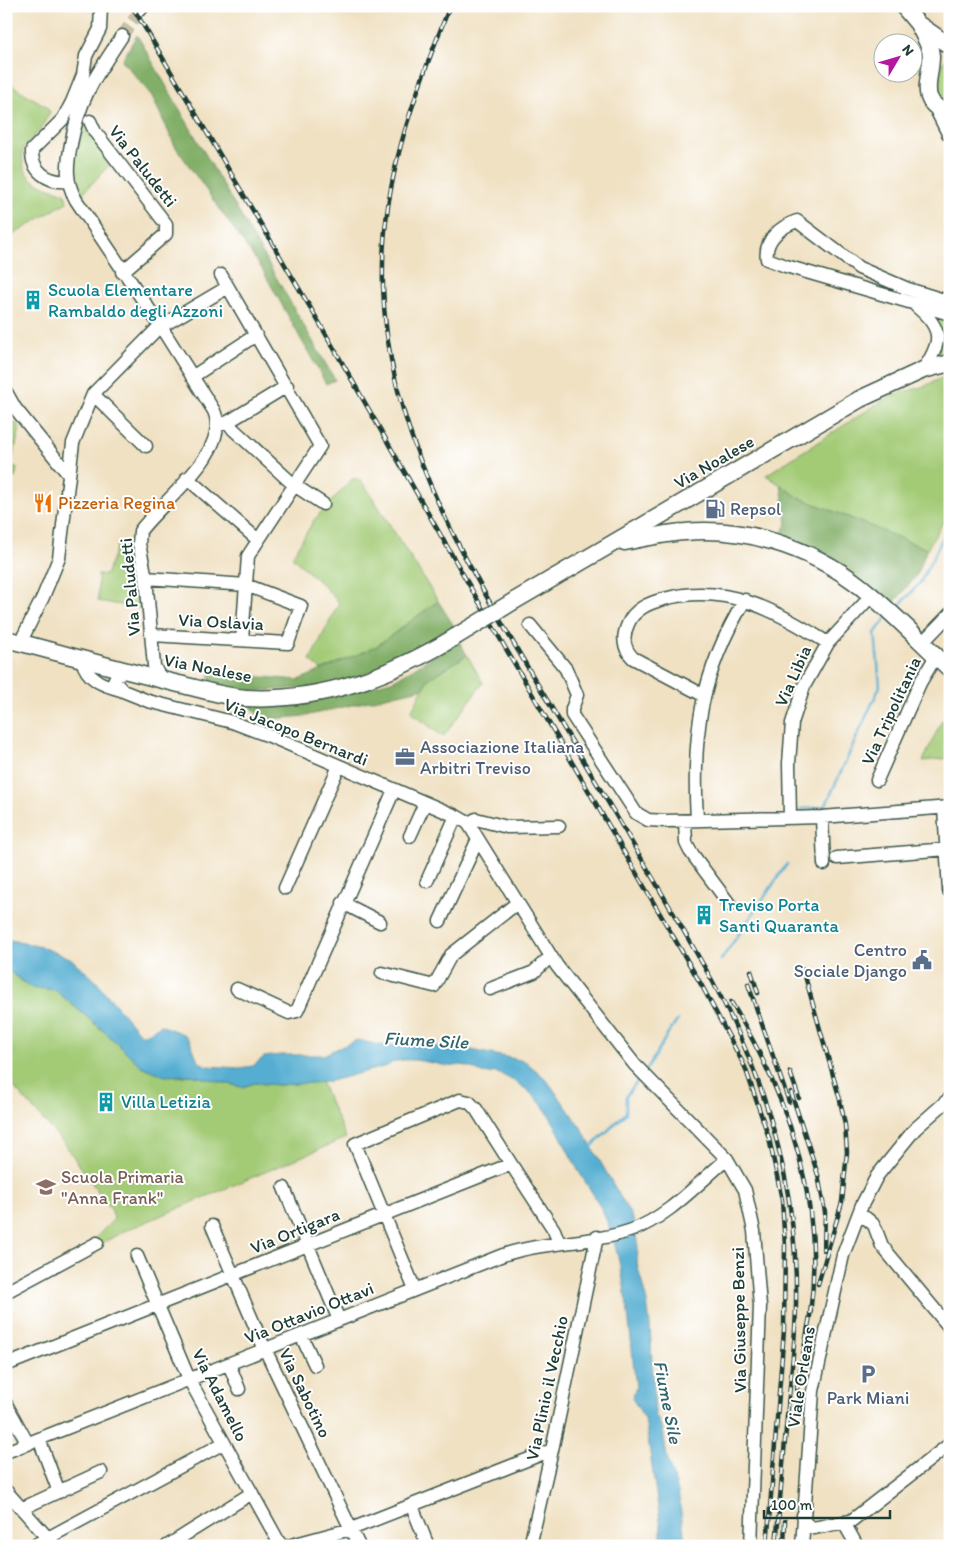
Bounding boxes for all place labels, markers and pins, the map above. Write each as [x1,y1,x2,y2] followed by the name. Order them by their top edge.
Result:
[48,279,223,322] place label: Scuola Elementare Rambaldo degli Azzoni
[22,289,44,311] building icon: Scuola Elementare Rambaldo degli Azzoni
[32,492,54,514] restaurant icon: Pizzeria Regina
[58,492,176,514] place label: Pizzeria Regina
[704,498,726,520] fuel station icon: Repsol
[730,498,781,520] place label: Repsol
[420,736,585,779] place label: Associazione Italiana Arbitri Treviso
[394,746,416,768] office icon: Associazione Italiana Arbitri Treviso
[719,894,839,937] place label: Treviso Porta Santi Quaranta
[693,904,715,926] building icon: Treviso Porta Santi Quaranta
[794,939,907,982] place label: Centro Sociale Django
[911,949,933,971] public building icon: Centro Sociale Django
[95,1091,117,1113] building icon: Villa Letizia
[121,1091,211,1113] place label: Villa Letizia
[61,1166,185,1209] place label: Scuola Primaria "Anna Frank"
[35,1176,57,1198] school or university icon: Scuola Primaria "Anna Frank"
[857,1363,879,1385] parking icon: Park Miani
[827,1387,909,1409] place label: Park Miani

